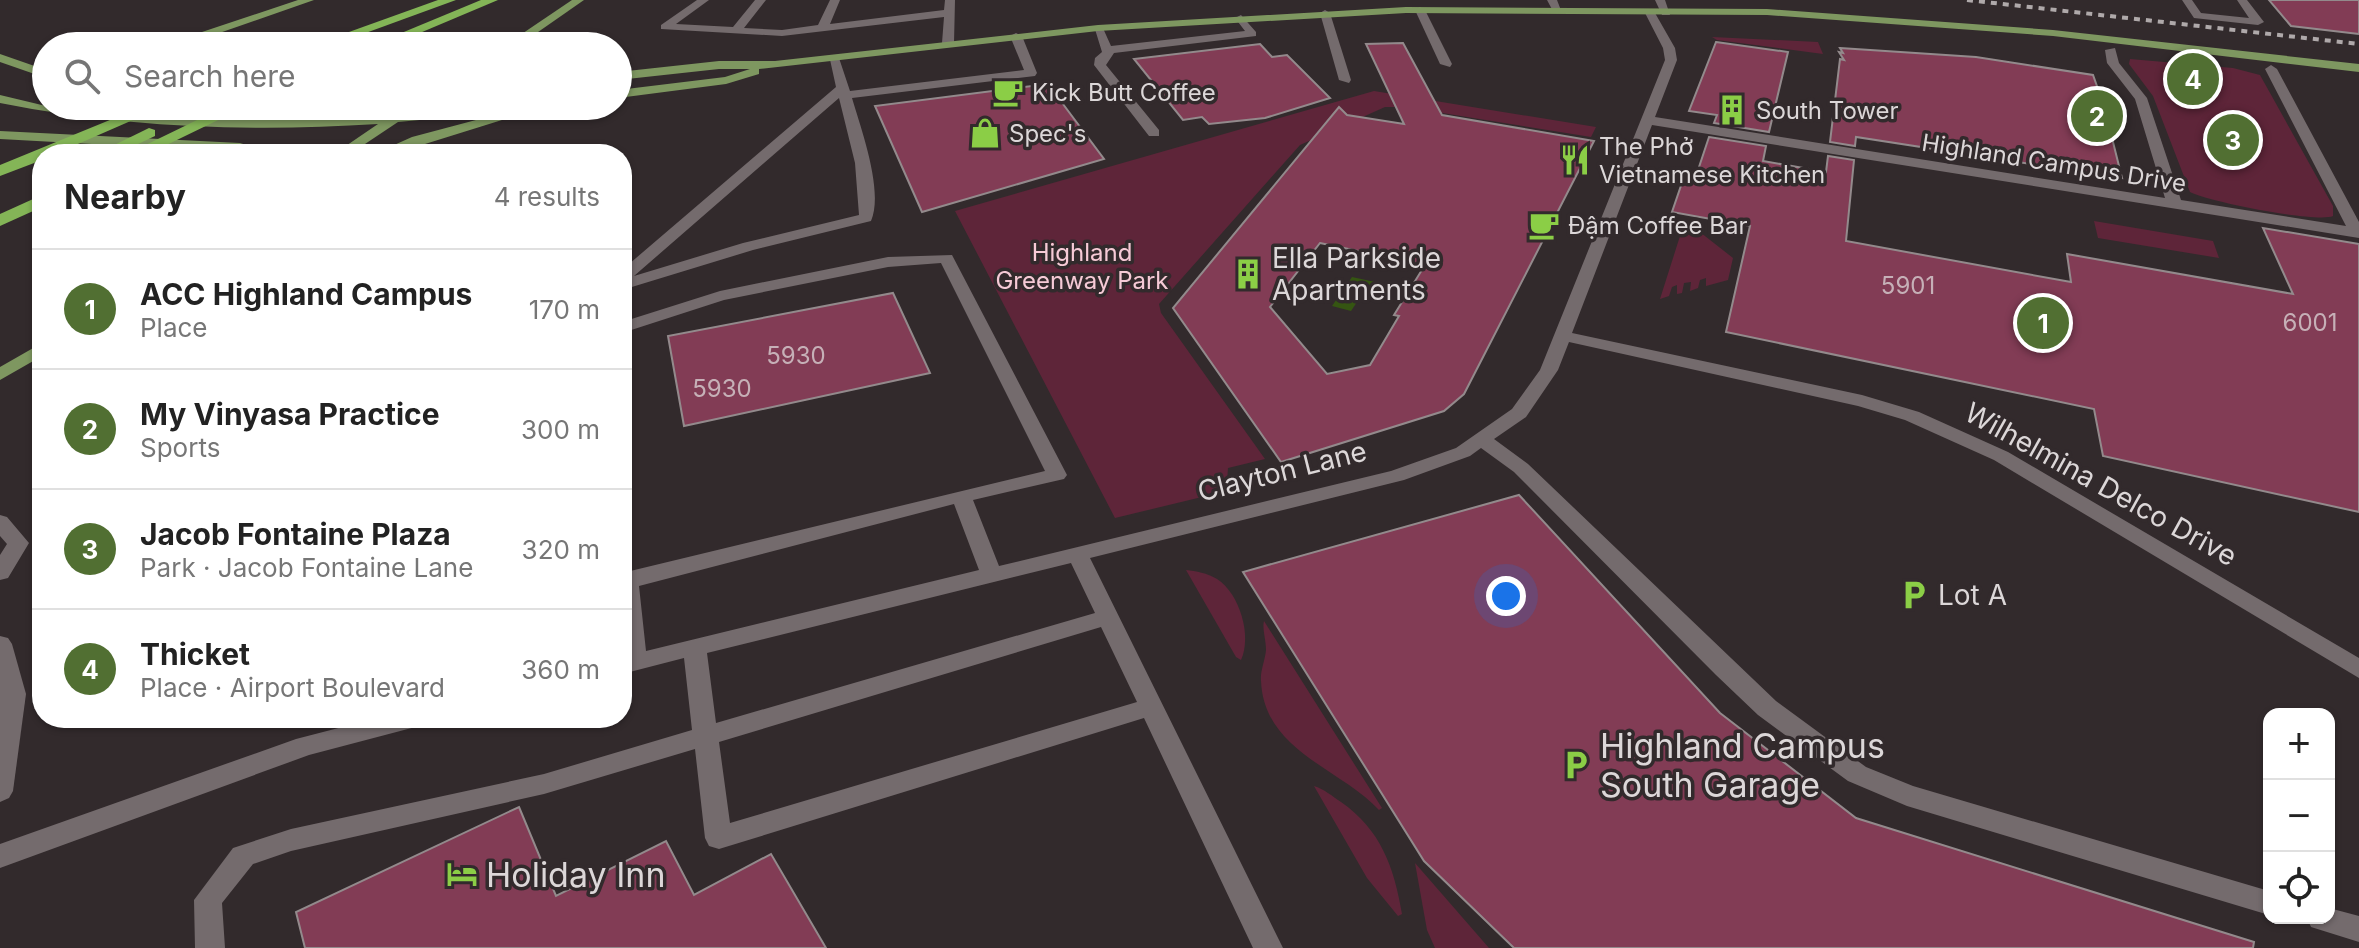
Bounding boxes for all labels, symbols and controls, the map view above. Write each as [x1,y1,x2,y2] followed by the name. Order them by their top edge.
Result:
[32,32,632,120] search box
[2167,49,2219,109] pin: 4
[60,54,104,98] icon: search
[124,58,296,94] text: Search here
[991,75,1025,109] cafe icon: Kick Butt Coffee
[1032,78,1216,107] place label: Kick Butt Coffee
[2071,86,2123,146] pin: 2
[1715,93,1749,127] building icon: South Tower
[1756,96,1899,125] place label: South Tower
[2207,110,2259,170] pin: 3
[968,116,1002,150] shop icon: Spec's
[1009,119,1086,148] place label: Spec's
[1920,128,2188,198] street label: Highland Campus Drive
[1599,132,1825,189] place label: The Phở Vietnamese Kitchen
[1558,143,1592,177] restaurant icon: The Phở Vietnamese Kitchen
[64,176,186,217] text: Nearby
[494,181,600,212] text: 4 results
[1527,208,1561,242] cafe icon: Đậm Coffee Bar
[1568,211,1748,240] place label: Đậm Coffee Bar
[995,238,1169,295] park label: Highland Greenway Park
[1272,241,1441,307] place label: Ella Parkside Apartments
[1231,257,1265,291] building icon: Ella Parkside Apartments
[1881,271,1935,300] house number: 5901
[140,276,472,312] text: ACC Highland Campus
[2017,293,2069,353] pin: 1
[84,294,96,325] text: 1
[529,294,600,325] text: 170 m
[2283,308,2337,337] house number: 6001
[140,312,208,343] text: Place
[766,341,826,370] house number: 5930
[692,374,752,403] house number: 5930
[1959,395,2243,573] street label: Wilhelmina Delco Drive
[140,396,440,432] text: My Vinyasa Practice
[82,414,98,445] text: 2
[521,414,600,445] text: 300 m
[140,432,220,463] text: Sports
[1194,434,1370,508] street label: Clayton Lane
[140,516,451,552] text: Jacob Fontaine Plaza
[82,534,98,565] text: 3
[522,534,600,565] text: 320 m
[140,552,473,583] text: Park · Jacob Fontaine Lane
[1486,576,1526,616] your location
[1897,578,1931,612] parking icon: Lot A
[1938,578,2007,612] place label: Lot A
[140,636,250,672] text: Thicket
[81,654,99,685] text: 4
[521,654,600,685] text: 360 m
[140,672,445,703] text: Place · Airport Boulevard
[2263,708,2335,924] map controls
[2263,708,2335,780] button: +
[1600,725,1885,805] place label: Highland Campus South Garage
[1559,748,1593,782] parking icon: Highland Campus South Garage
[2263,780,2335,852] button: −
[2263,852,2335,924] button: locate
[486,854,666,895] place label: Holiday Inn
[445,857,479,891] hotel icon: Holiday Inn

